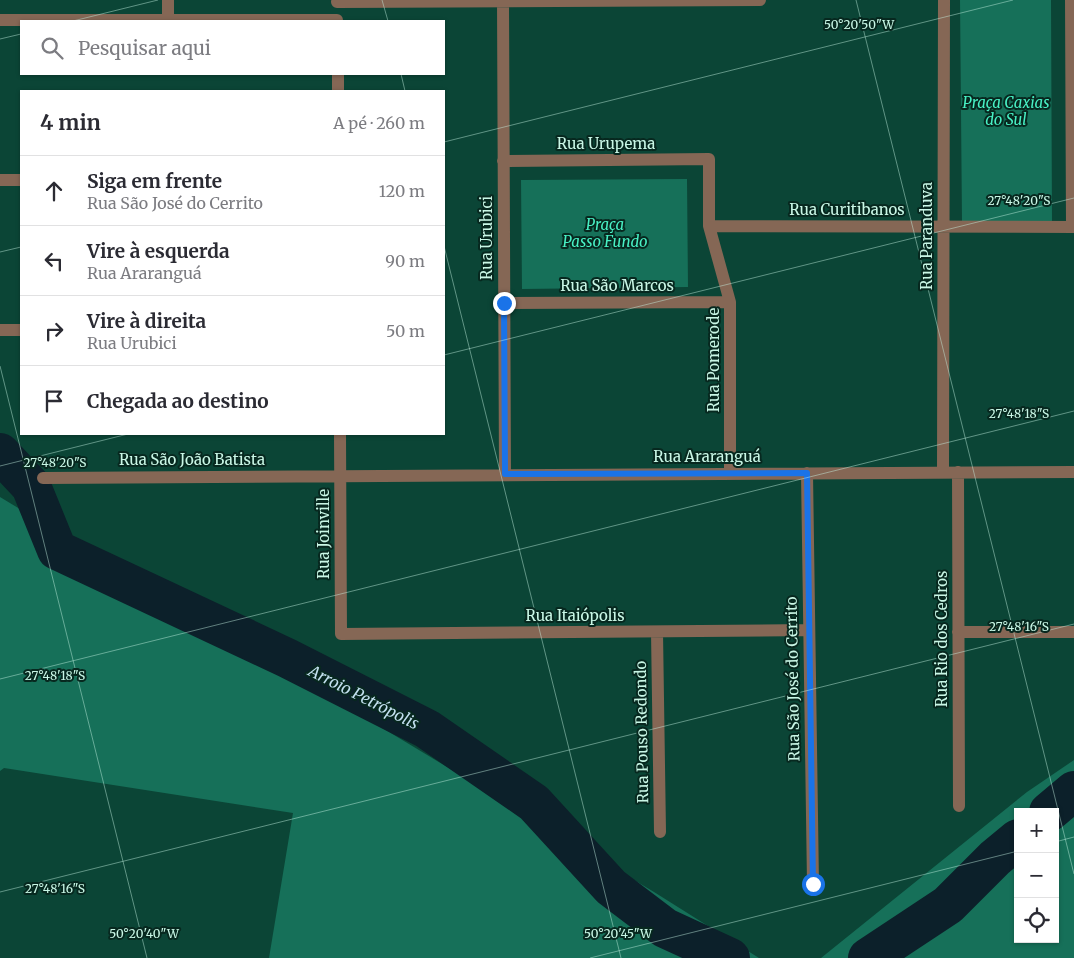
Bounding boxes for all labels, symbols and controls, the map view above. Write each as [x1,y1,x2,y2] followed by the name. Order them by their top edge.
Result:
[824,17,895,32] text: 50°20'50"W
[20,20,445,75] search box
[38,34,66,62] icon: search
[78,36,211,60] text: Pesquisar aqui
[962,93,1050,129] park label: Praça Caxias do Sul
[40,109,101,136] text: 4 min
[333,113,425,133] text: A pé · 260 m
[557,134,655,153] street label: Rua Urupema
[87,169,222,193] text: Siga em frente
[40,177,68,205] icon: ahead
[379,181,425,201] text: 120 m
[917,182,936,290] street label: Rua Paranduva
[87,193,263,213] text: Rua São José do Cerrito
[988,193,1050,208] text: 27°48'20"S
[477,196,496,280] street label: Rua Urubici
[789,200,905,219] street label: Rua Curitibanos
[562,215,648,251] park label: Praça Passo Fundo
[87,239,230,263] text: Vire à esquerda
[40,247,68,275] icon: left
[385,251,425,271] text: 90 m
[87,263,202,283] text: Rua Araranguá
[560,276,674,295] street label: Rua São Marcos
[493,292,516,315] route end
[704,308,723,412] street label: Rua Pomerode
[87,309,206,333] text: Vire à direita
[40,317,68,345] icon: right
[386,321,425,341] text: 50 m
[87,333,177,353] text: Rua Urubici
[40,387,68,415] icon: arrive
[87,389,269,413] text: Chegada ao destino
[989,406,1049,421] text: 27°48'18"S
[653,447,761,466] street label: Rua Araranguá
[119,450,265,469] street label: Rua São João Batista
[24,455,86,470] text: 27°48'20"S
[314,489,333,579] street label: Rua Joinville
[932,571,951,707] street label: Rua Rio dos Cedros
[782,596,803,762] street label: Rua São José do Cerrito
[525,606,625,625] street label: Rua Itaiópolis
[989,619,1049,634] text: 27°48'16"S
[304,660,423,734] water label: Arroio Petrópolis
[631,660,652,803] street label: Rua Pouso Redondo
[25,668,85,683] text: 27°48'18"S
[1014,808,1059,943] map controls
[1014,808,1059,853] button: +
[1014,853,1059,898] button: −
[802,873,825,896] route start
[25,881,85,896] text: 27°48'16"S
[1014,898,1059,943] button: locate
[109,926,180,941] text: 50°20'40"W
[584,926,653,941] text: 50°20'45"W

